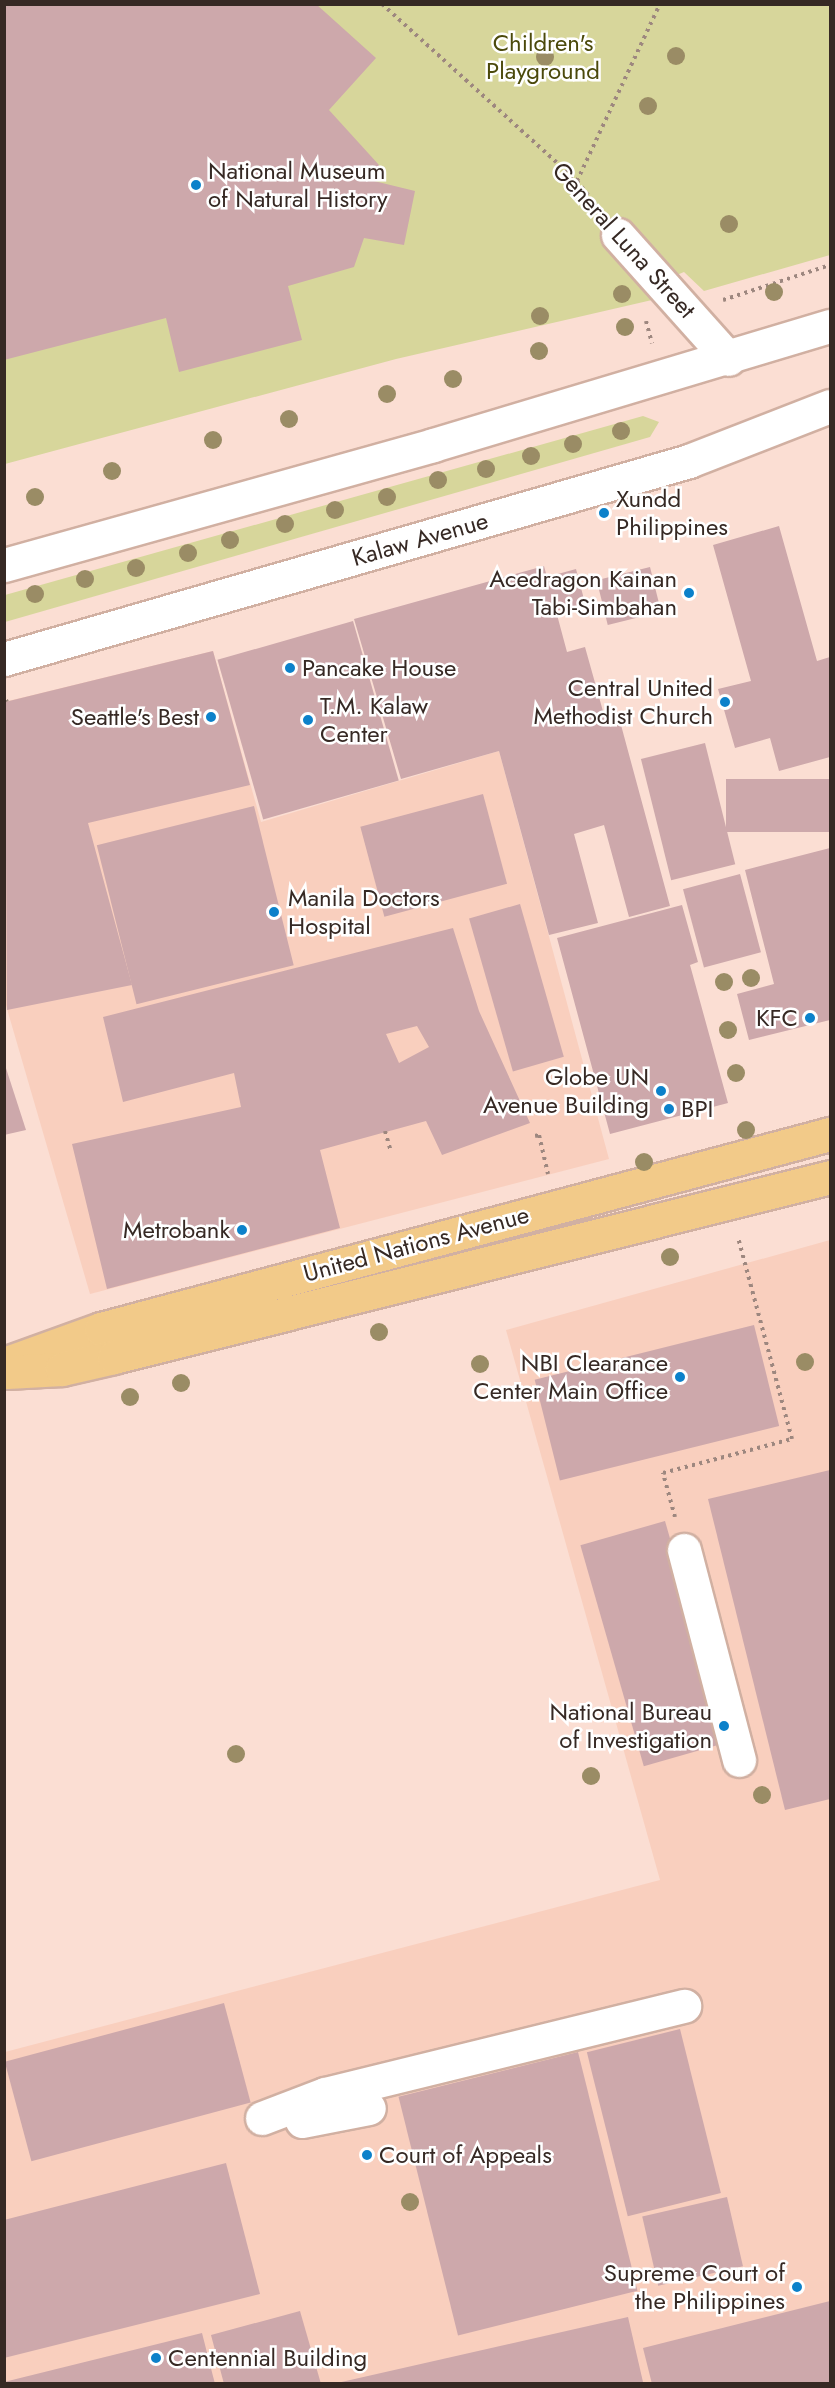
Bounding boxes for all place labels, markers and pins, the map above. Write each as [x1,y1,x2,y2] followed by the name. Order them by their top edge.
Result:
[208,157,388,213] place label: National Museum of Natural History
[189,178,203,192] marker: National Museum of Natural History
[616,485,728,541] place label: Xundd Philippines
[597,506,611,520] marker: Xundd Philippines
[489,565,677,621] place label: Acedragon Kainan Tabi-Simbahan
[682,586,696,600] marker: Acedragon Kainan Tabi-Simbahan
[302,654,456,682] place label: Pancake House
[283,661,297,675] marker: Pancake House
[534,674,713,730] place label: Central United Methodist Church
[320,692,428,748] place label: T.M. Kalaw Center
[718,695,732,709] marker: Central United Methodist Church
[71,703,199,731] place label: Seattle's Best
[204,710,218,724] marker: Seattle's Best
[301,713,315,727] marker: T.M. Kalaw Center
[288,884,440,940] place label: Manila Doctors Hospital
[265,903,283,921] marker: Manila Doctors Hospital
[756,1004,798,1032] place label: KFC
[803,1011,817,1025] marker: KFC
[483,1063,649,1119] place label: Globe UN Avenue Building
[654,1084,668,1098] marker: Globe UN Avenue Building
[681,1095,713,1123] place label: BPI
[662,1102,676,1116] marker: BPI
[123,1216,230,1244] place label: Metrobank
[235,1223,249,1237] marker: Metrobank
[473,1349,668,1405] place label: NBI Clearance Center Main Office
[673,1370,687,1384] marker: NBI Clearance Center Main Office
[550,1698,712,1754] place label: National Bureau of Investigation
[717,1719,731,1733] marker: National Bureau of Investigation
[379,2141,552,2169] place label: Court of Appeals
[360,2148,374,2162] marker: Court of Appeals
[604,2259,785,2315] place label: Supreme Court of the Philippines
[790,2280,804,2294] marker: Supreme Court of the Philippines
[168,2344,367,2372] place label: Centennial Building
[149,2351,163,2365] marker: Centennial Building

